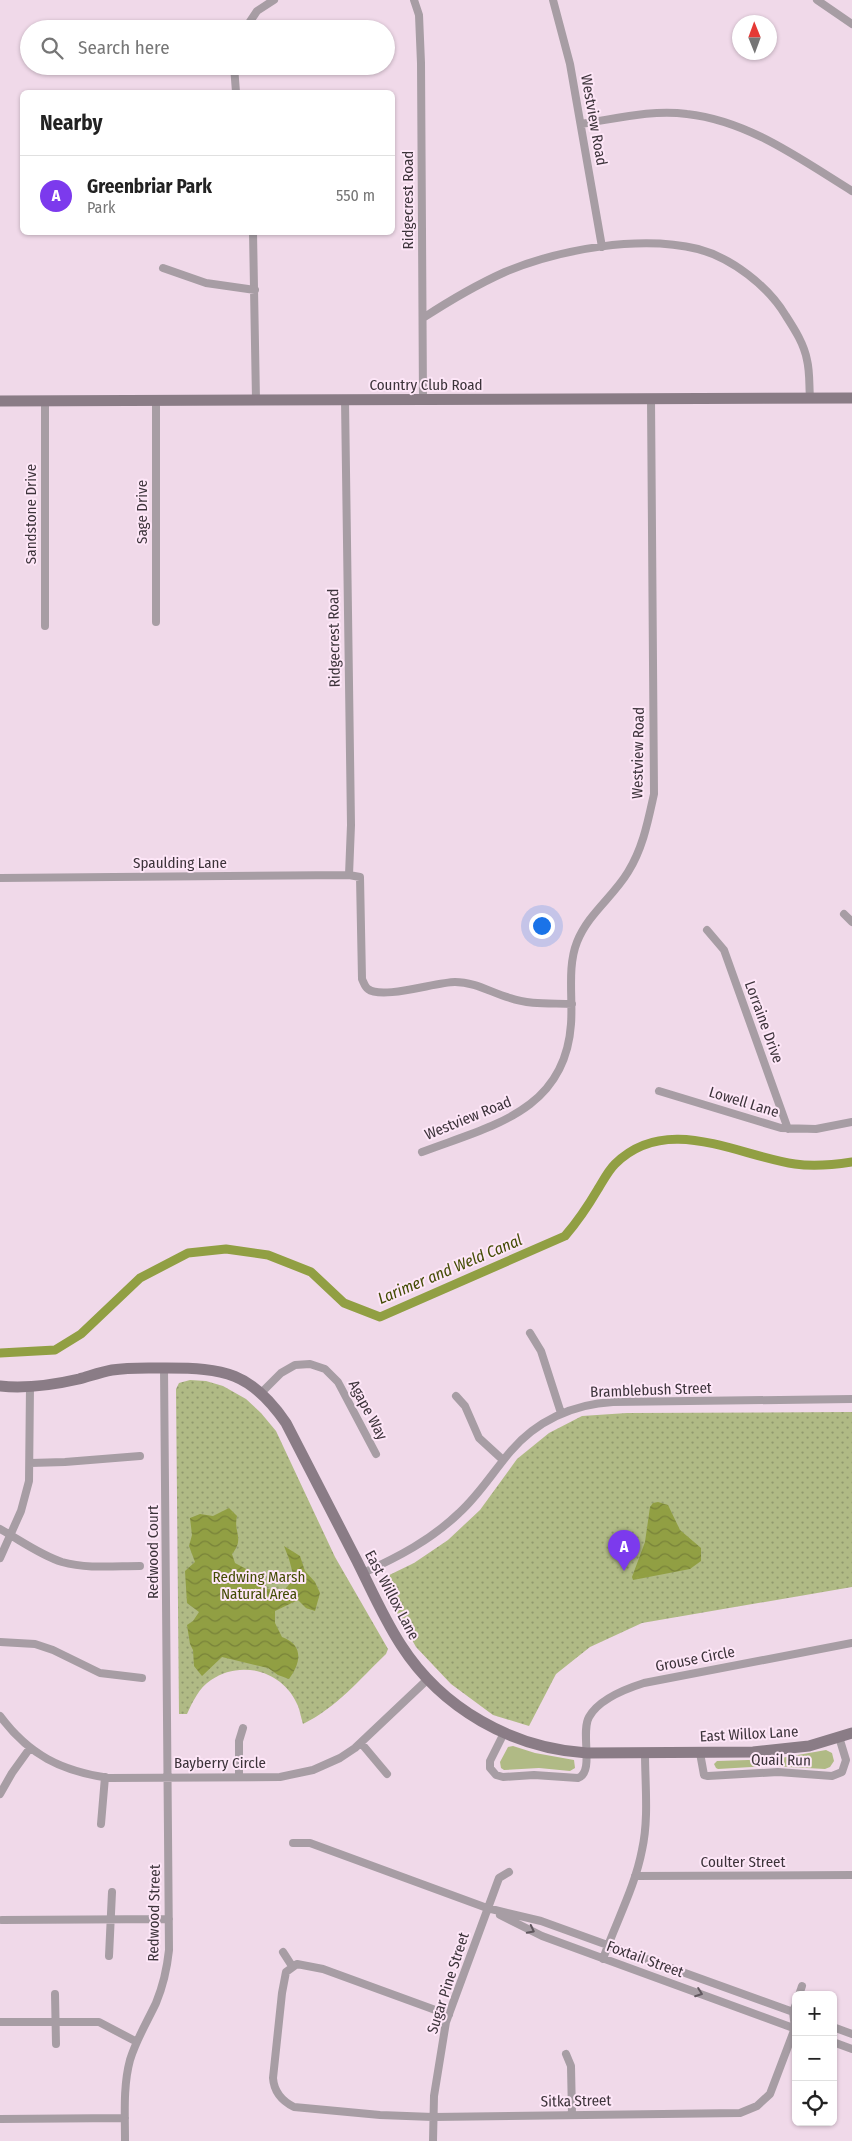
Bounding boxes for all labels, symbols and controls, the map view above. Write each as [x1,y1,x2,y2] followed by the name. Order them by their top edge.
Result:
[732,15,777,60] north arrow
[20,20,395,75] search box
[38,34,66,62] icon: search
[78,36,170,59] text: Search here
[577,73,611,167] street label: Westview Road
[40,110,102,136] text: Nearby
[399,151,417,249] street label: Ridgecrest Road
[87,175,212,198] text: Greenbriar Park
[52,186,60,205] text: A
[336,186,375,205] text: 550 m
[87,198,115,217] text: Park
[369,376,483,394] street label: Country Club Road
[22,464,40,564] street label: Sandstone Drive
[133,480,151,544] street label: Sage Drive
[324,588,344,688] street label: Ridgecrest Road
[628,707,648,799] street label: Westview Road
[133,854,227,872] street label: Spaulding Lane
[529,913,555,939] your location
[741,979,787,1065] street label: Lorraine Drive
[707,1083,781,1121] street label: Lowell Lane
[422,1092,514,1144] street label: Westview Road
[375,1230,525,1308] water label: Larimer and Weld Canal
[345,1377,391,1443] street label: Agape Way
[590,1379,712,1401] street label: Bramblebush Street
[144,1505,162,1599] street label: Redwood Court
[608,1530,640,1571] pin: A
[361,1547,423,1643] street label: East Willox Lane
[213,1568,305,1603] park label: Redwing Marsh Natural Area
[654,1642,736,1676] street label: Grouse Circle
[699,1722,799,1746] street label: East Willox Lane
[751,1750,811,1770] street label: Quail Run
[174,1754,266,1772] street label: Bayberry Circle
[701,1853,785,1871] street label: Coulter Street
[144,1864,164,1962] street label: Redwood Street
[525,1924,534,1934] one-way arrow
[423,1930,473,2036] street label: Sugar Pine Street
[604,1937,686,1981] street label: Foxtail Street
[694,1987,703,1997] one-way arrow
[792,1991,837,2126] map controls
[792,1991,837,2036] button: +
[792,2036,837,2081] button: −
[792,2081,837,2126] button: locate
[541,2091,612,2111] street label: Sitka Street

